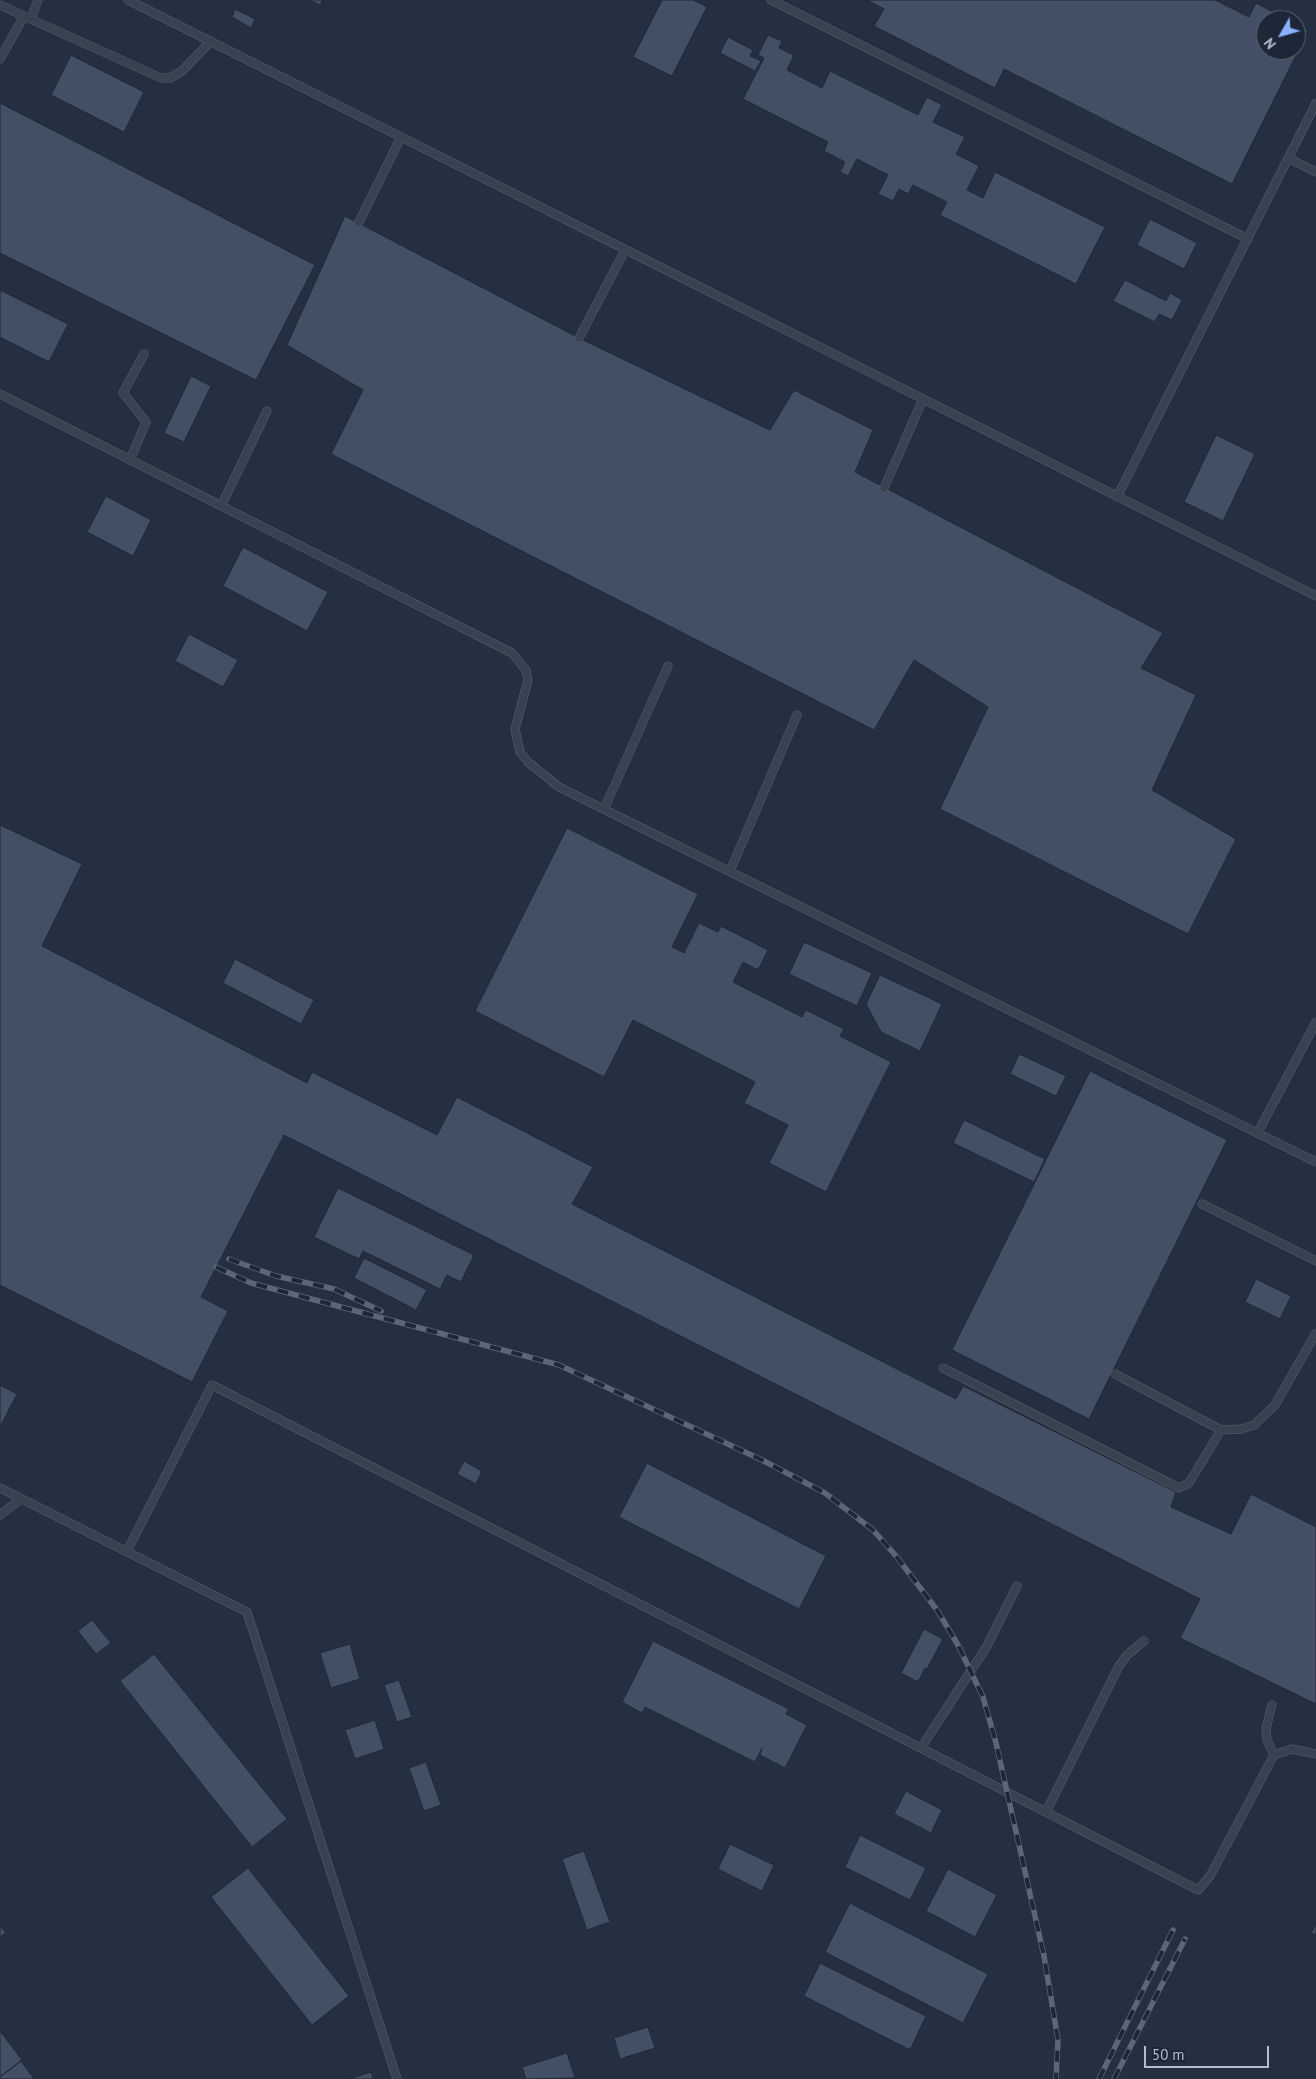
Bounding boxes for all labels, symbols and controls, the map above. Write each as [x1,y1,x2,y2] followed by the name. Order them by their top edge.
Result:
[1256,10,1306,60] north arrow
[1260,34,1280,53] text: N
[1146,2036,1271,2068] scale bar
[1152,2045,1185,2064] text: 50 m

